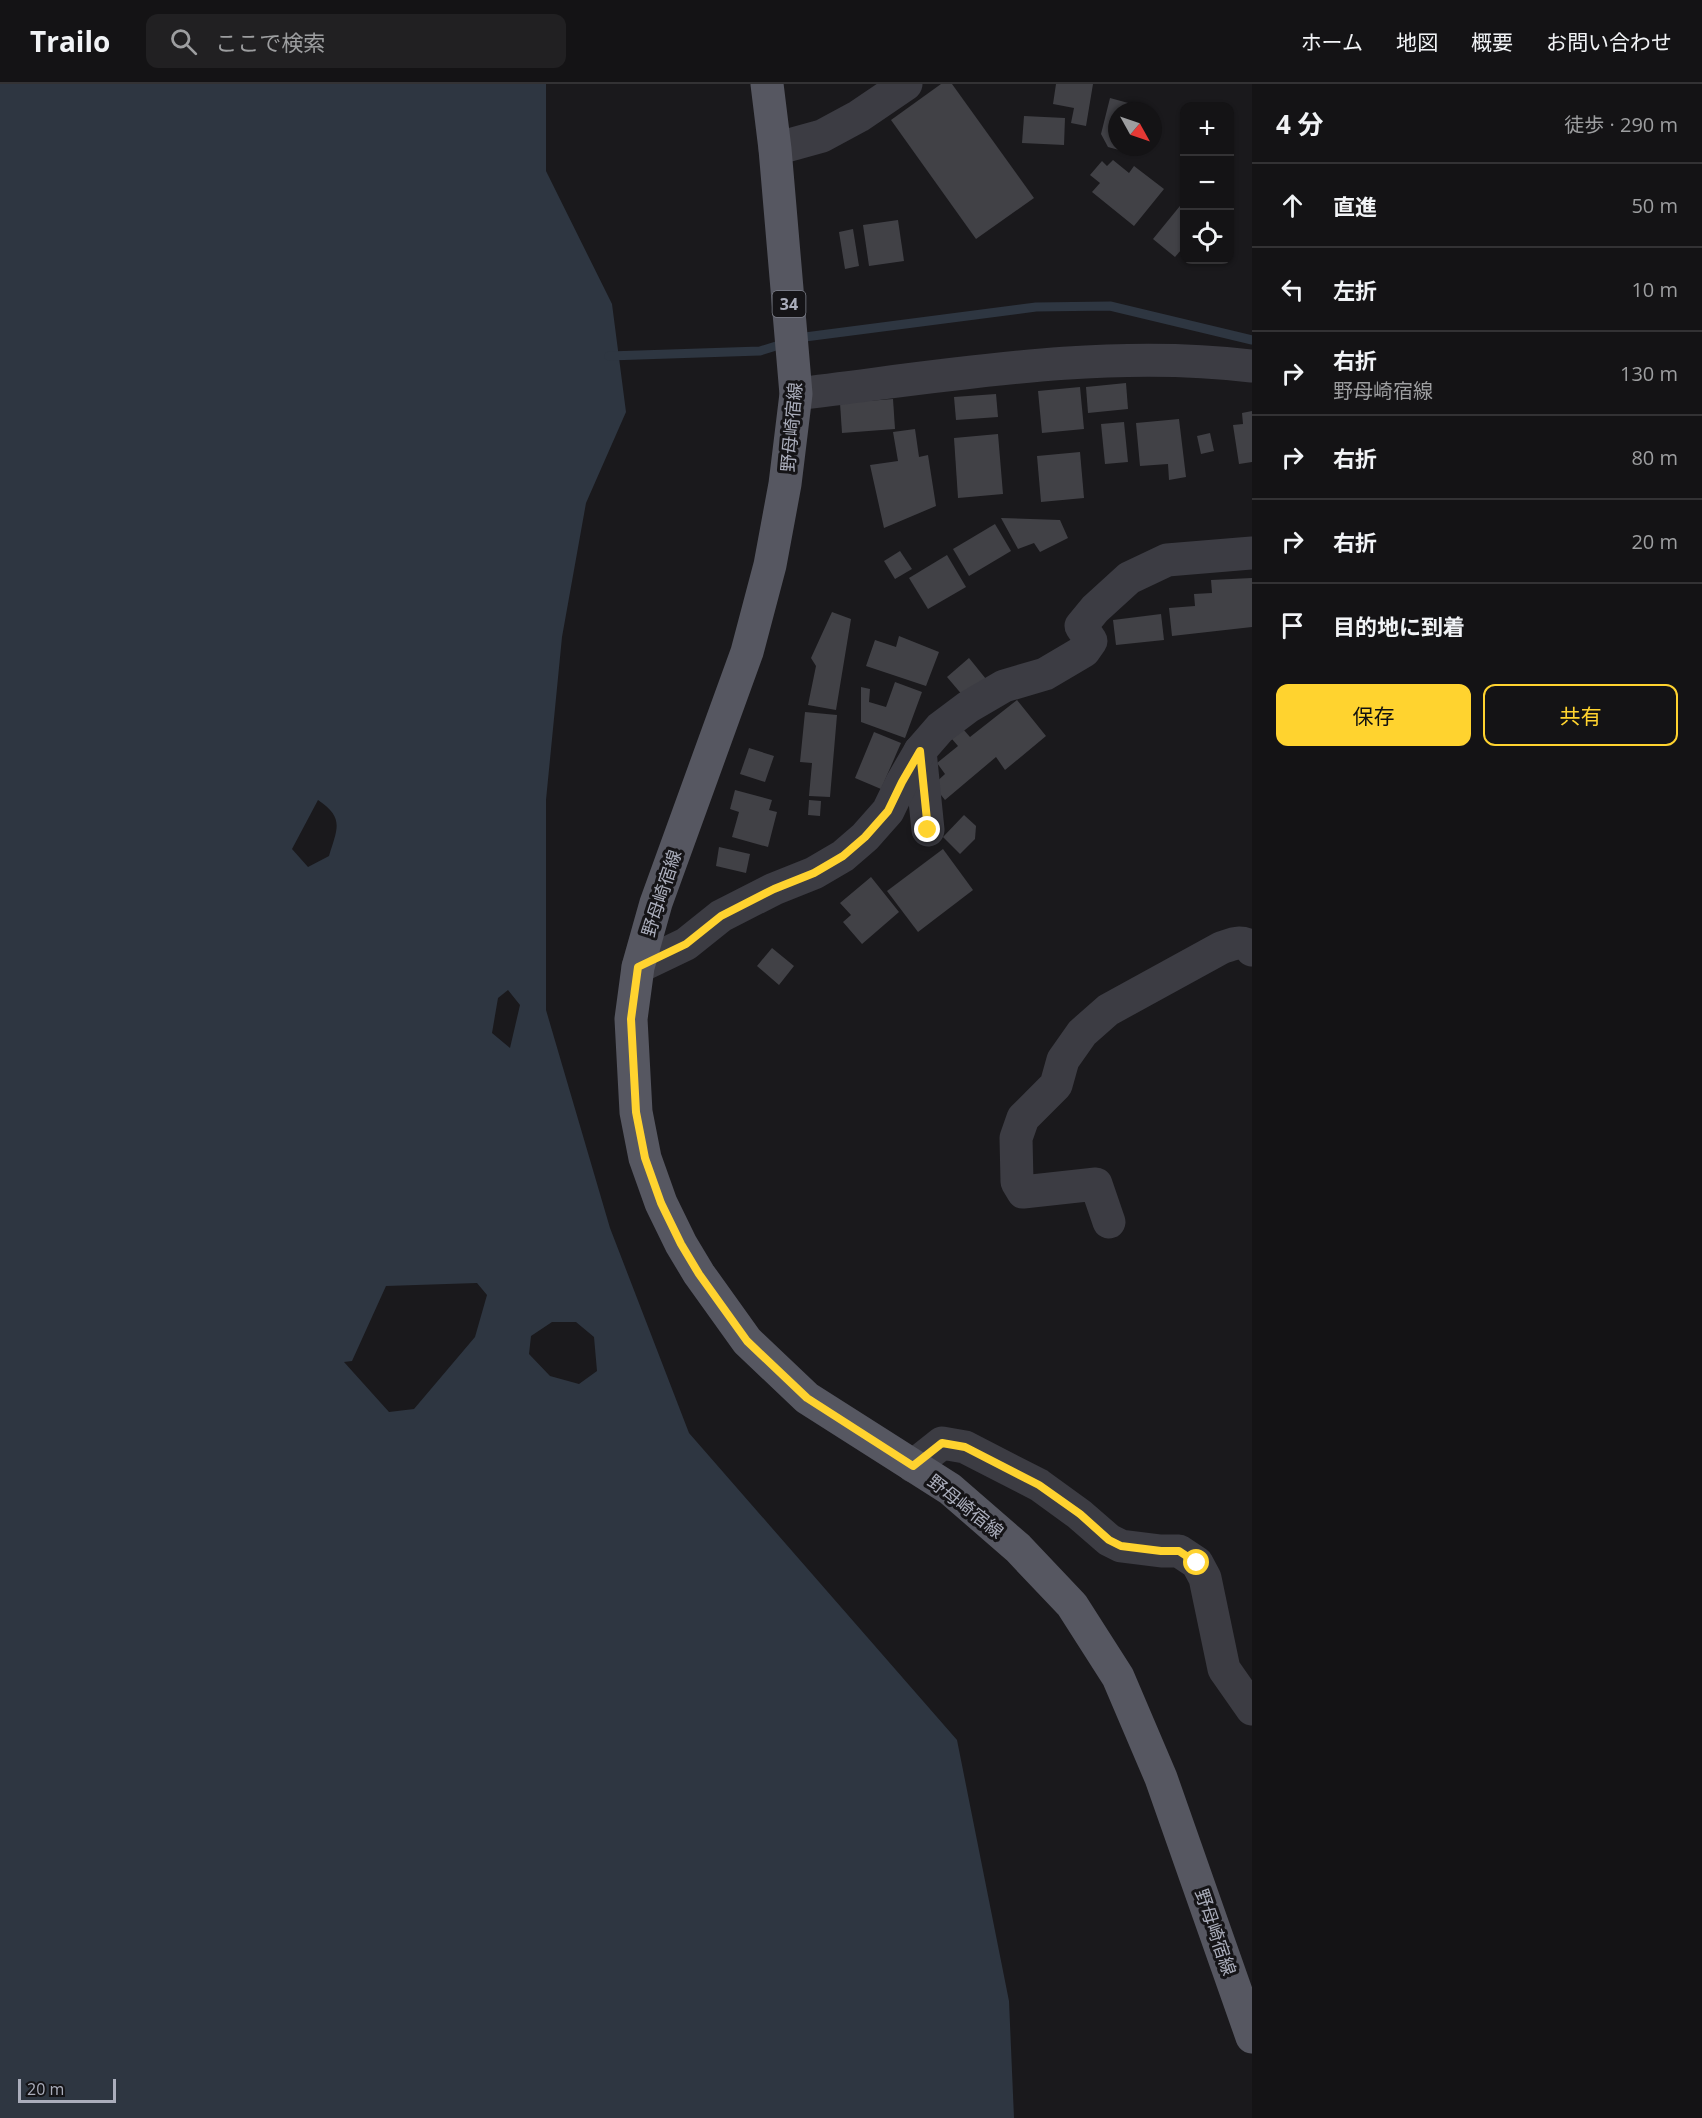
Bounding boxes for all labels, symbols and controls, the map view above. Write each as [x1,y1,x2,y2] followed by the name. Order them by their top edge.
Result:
[146,14,566,68] search box
[30,22,110,60] text: Trailo
[167,25,200,58] icon: search
[215,27,325,57] text: ここで検索
[1301,28,1363,56] text: ホーム
[1396,28,1438,56] text: 地図
[1471,28,1513,56] text: 概要
[1546,28,1672,56] text: お問い合わせ
[1108,102,1162,156] north arrow
[1180,102,1234,264] map controls
[1180,102,1234,156] button: +
[1276,106,1324,142] text: 4 分
[1564,111,1678,138] text: 徒歩 · 290 m
[1180,156,1234,210] button: −
[1276,189,1309,222] icon: ahead
[1333,191,1377,221] text: 直進
[1631,192,1678,219] text: 50 m
[1180,210,1234,264] button: locate
[1276,273,1309,306] icon: left
[1333,275,1377,305] text: 左折
[1631,276,1678,303] text: 10 m
[772,291,806,317] road number: 34
[1333,345,1377,375] text: 右折
[1276,357,1309,390] icon: right
[1620,360,1678,387] text: 130 m
[1333,377,1433,404] text: 野母崎宿線
[775,381,807,473] street label: 野母崎宿線
[1276,441,1309,474] icon: right
[1333,443,1377,473] text: 右折
[1631,444,1678,471] text: 80 m
[1276,525,1309,558] icon: right
[1333,527,1377,557] text: 右折
[1631,528,1678,555] text: 20 m
[1276,609,1309,642] icon: arrive
[1333,611,1465,641] text: 目的地に到着
[1276,684,1471,746] button: 保存
[1483,684,1678,746] button: 共有
[914,816,940,842] route end
[636,846,686,940] street label: 野母崎宿線
[923,1469,1009,1543] street label: 野母崎宿線
[1183,1549,1209,1575] route start
[1190,1886,1242,1978] street label: 野母崎宿線
[18,2076,116,2104] scale bar
[27,2078,64,2100] text: 20 m

